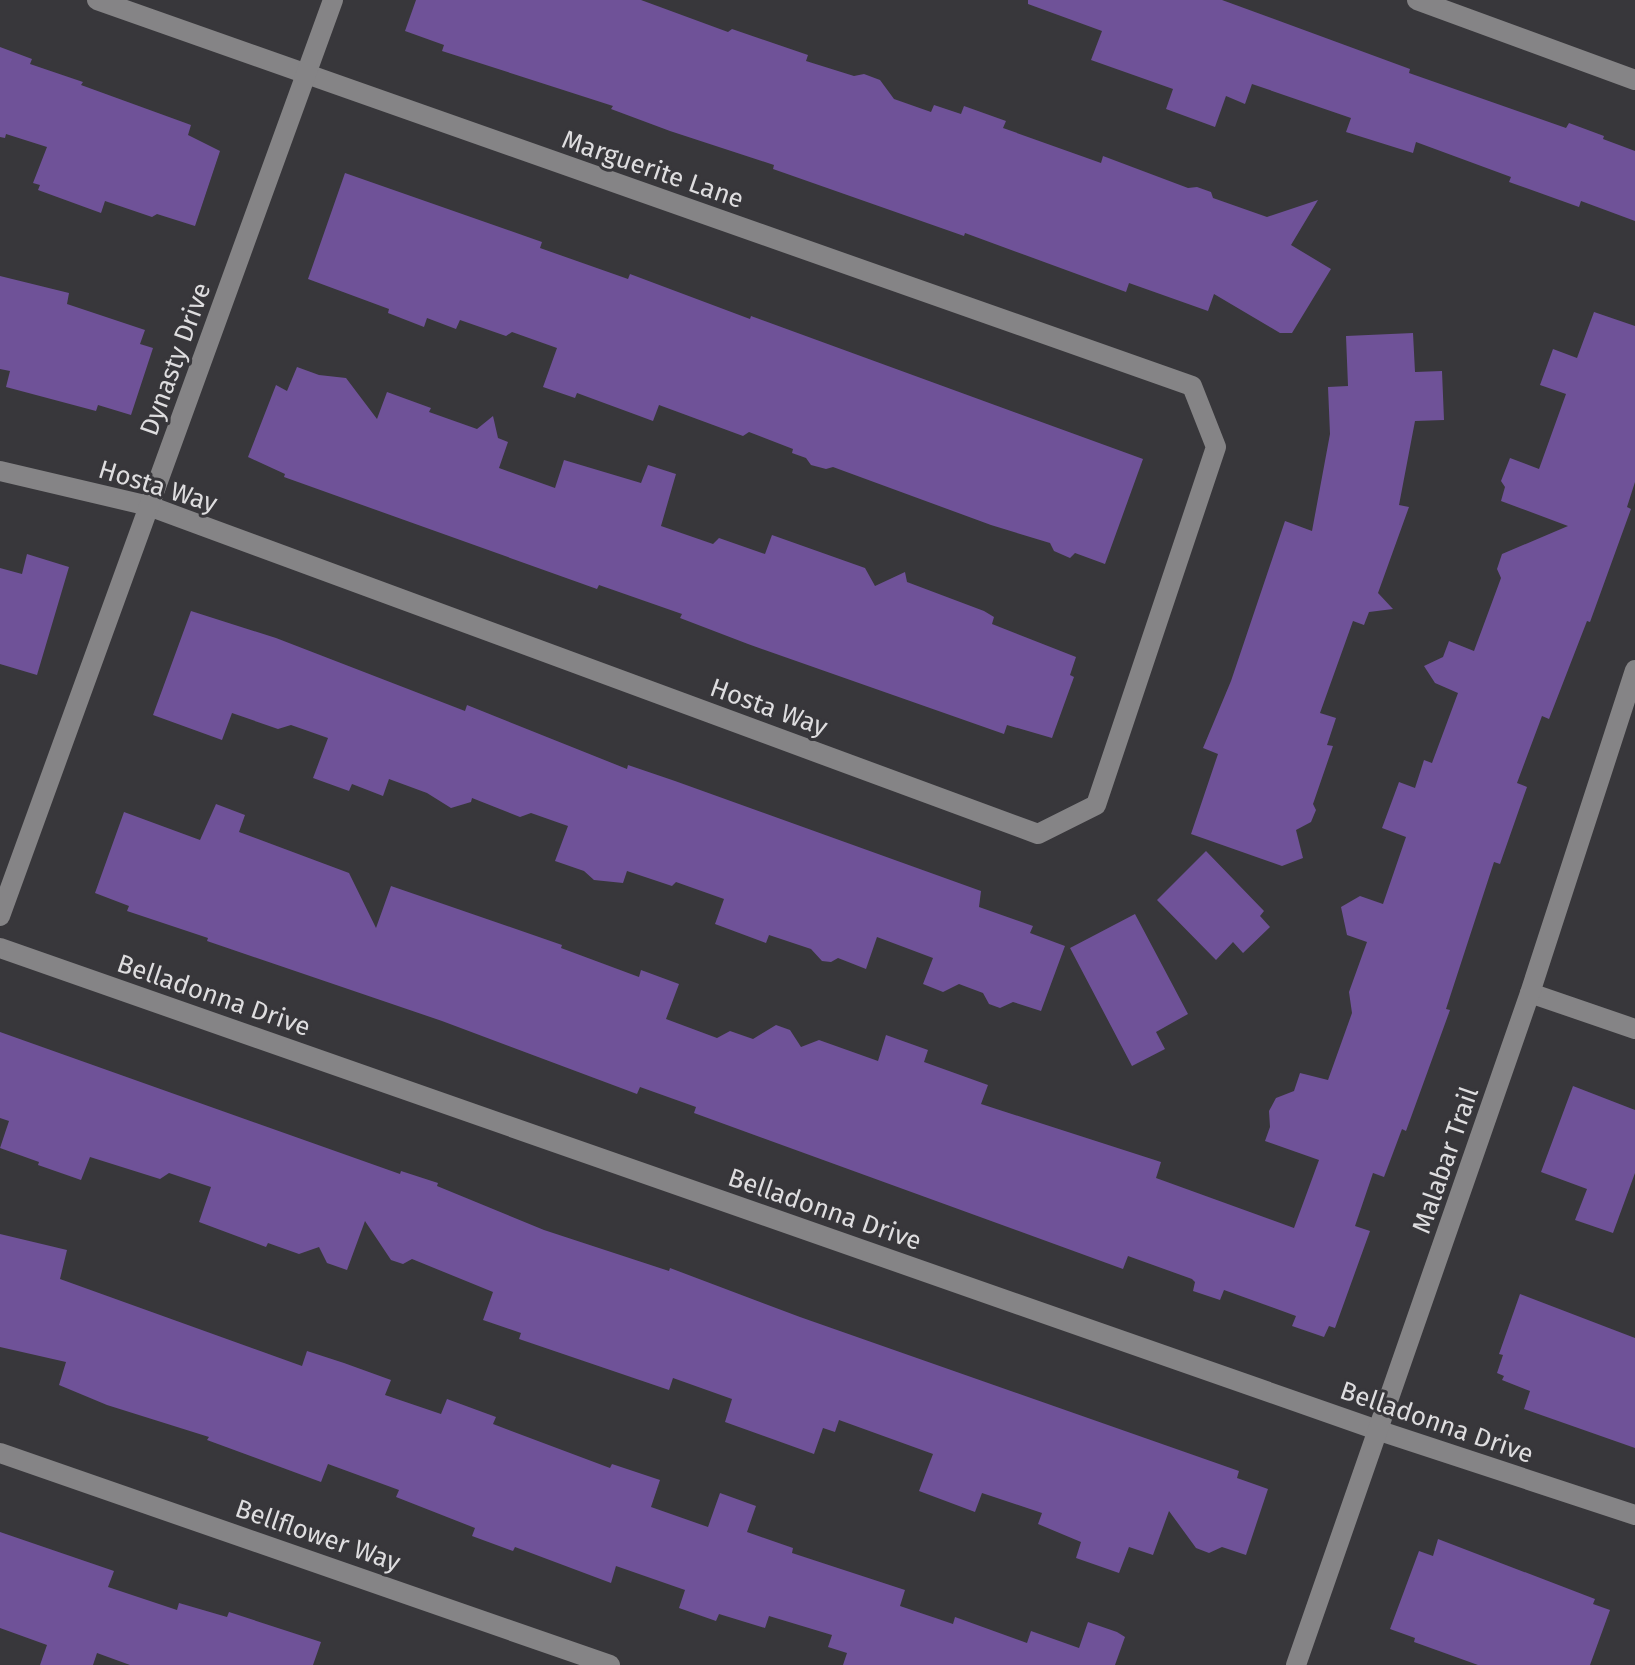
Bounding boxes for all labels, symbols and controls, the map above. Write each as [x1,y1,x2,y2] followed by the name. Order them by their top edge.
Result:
[558,124,748,215] street label: Marguerite Lane
[133,278,218,440] street label: Dynasty Drive
[95,454,221,519] street label: Hosta Way
[706,672,832,743] street label: Hosta Way
[113,948,315,1043] street label: Belladonna Drive
[1406,1082,1485,1237] street label: Malabar Trail
[724,1162,926,1257] street label: Belladonna Drive
[1336,1375,1538,1470] street label: Belladonna Drive
[231,1493,405,1578] street label: Bellflower Way

